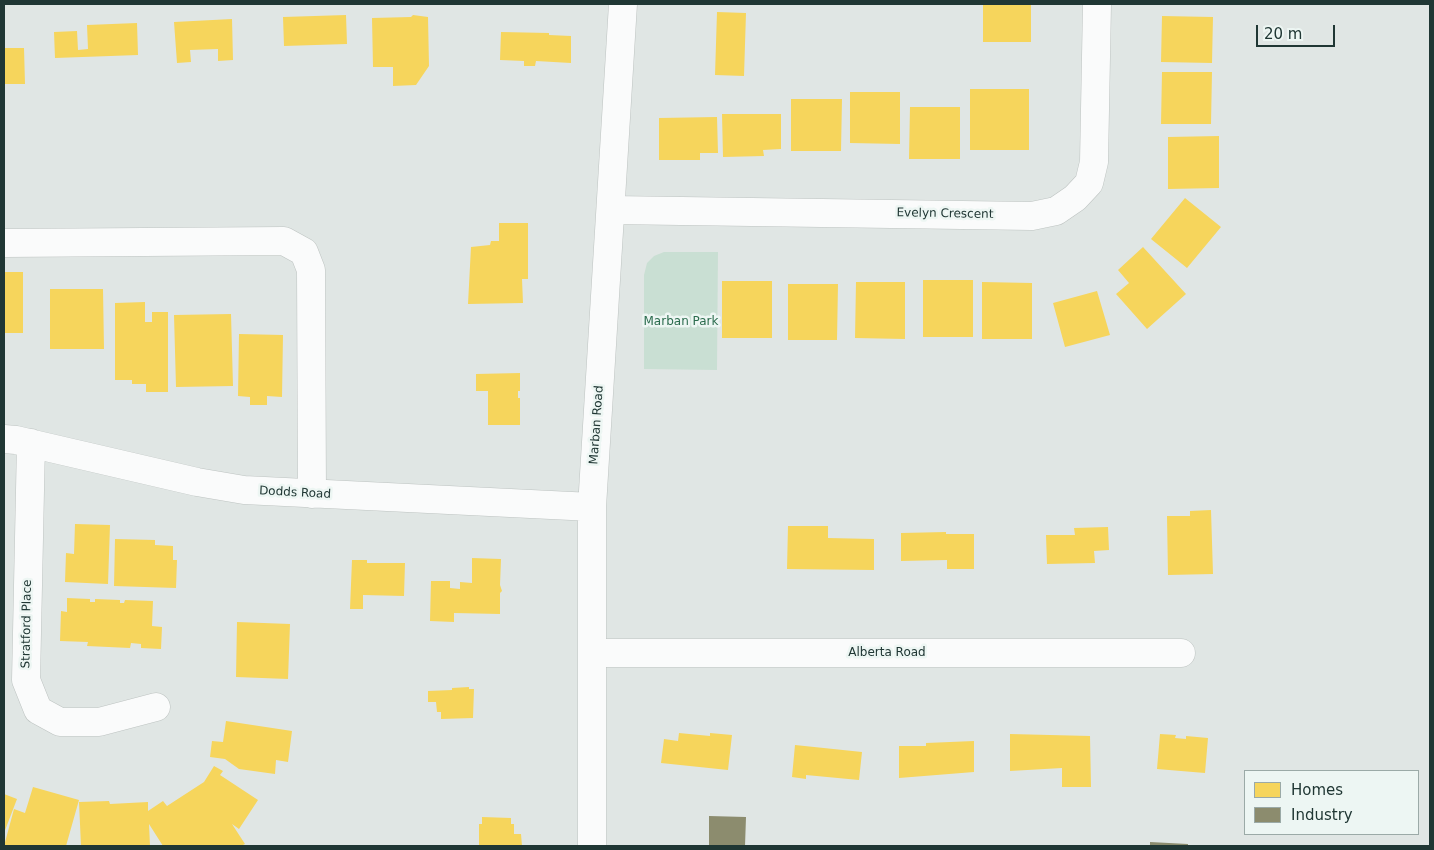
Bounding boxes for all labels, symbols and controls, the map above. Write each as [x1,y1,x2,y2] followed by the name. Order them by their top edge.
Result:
[1259,15,1338,47] scale bar
[1264,25,1302,43] text: 20 m
[896,206,994,222] street label: Evelyn Crescent
[644,315,718,329] park label: Marban Park
[587,385,607,465] street label: Marban Road
[259,484,331,502] street label: Dodds Road
[19,579,35,669] street label: Stratford Place
[848,646,926,660] street label: Alberta Road
[1244,770,1419,835] legend
[1291,781,1343,799] text: Homes
[1291,806,1353,824] text: Industry

